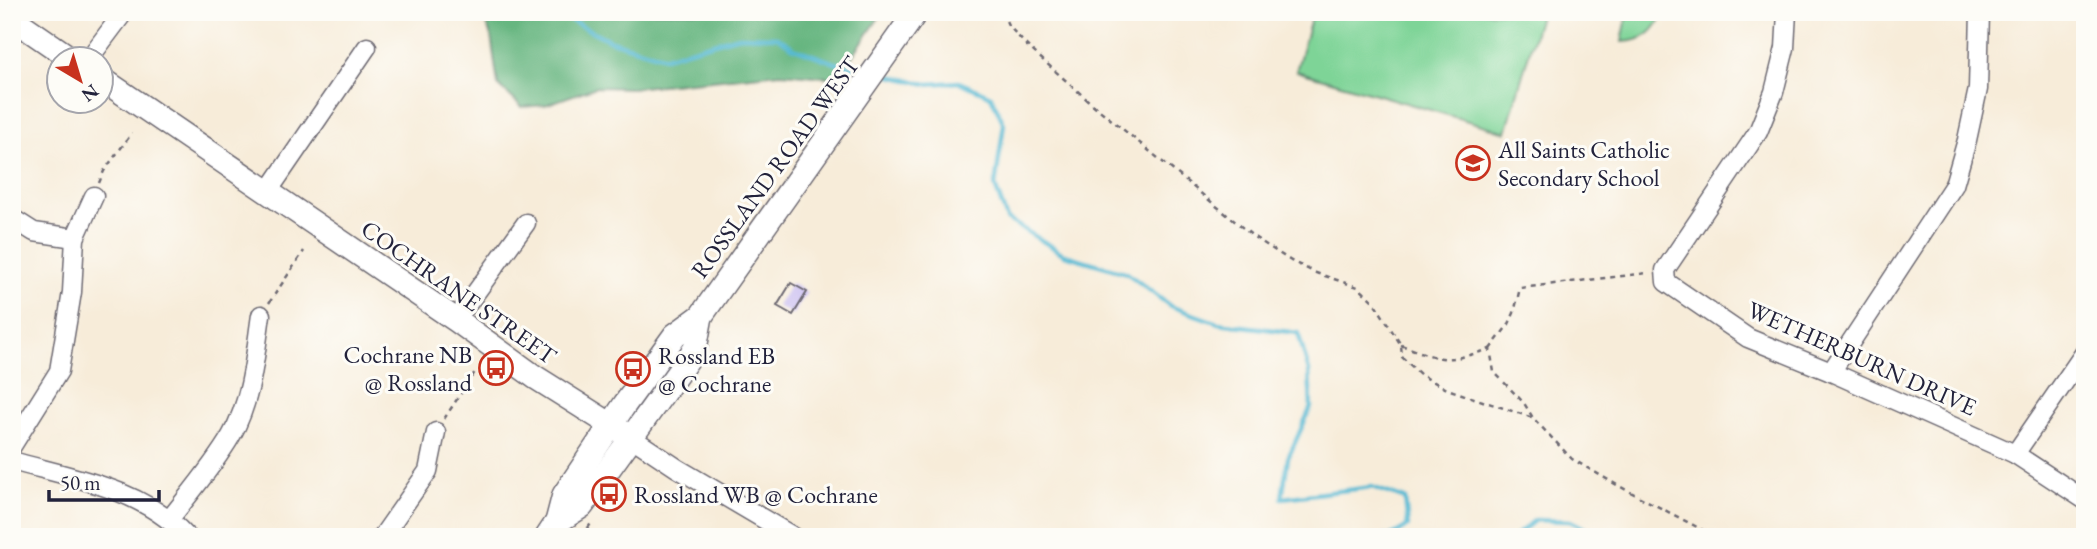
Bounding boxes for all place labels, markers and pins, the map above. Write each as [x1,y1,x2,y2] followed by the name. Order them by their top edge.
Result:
[1497,134,1670,193] place label: All Saints Catholic Secondary School
[1454,144,1492,182] school or university icon: All Saints Catholic Secondary School
[343,339,473,398] place label: Cochrane NB @ Rossland
[658,340,775,399] place label: Rossland EB @ Cochrane
[477,349,515,387] bus stop icon: Cochrane NB @ Rossland
[614,350,652,388] bus stop icon: Rossland EB @ Cochrane
[590,475,628,513] bus stop icon: Rossland WB @ Cochrane
[634,479,878,510] place label: Rossland WB @ Cochrane

